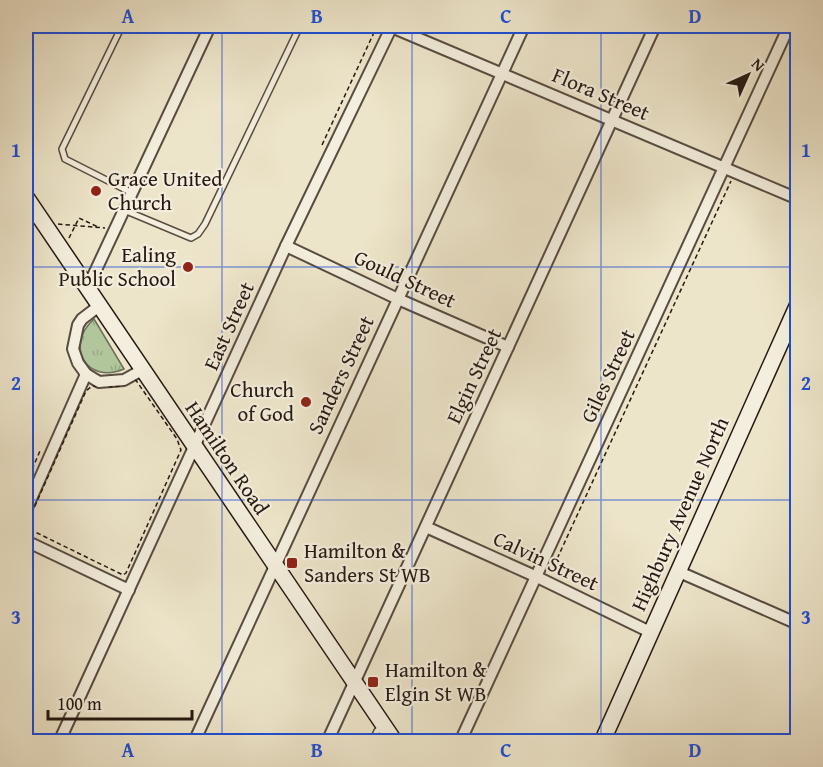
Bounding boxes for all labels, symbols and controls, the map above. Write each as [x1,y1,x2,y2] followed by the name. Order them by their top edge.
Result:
[122,1,135,30] text: A
[311,1,323,30] text: B
[500,1,512,30] text: C
[688,1,702,30] text: D
[718,45,778,105] north arrow
[746,52,771,77] text: N
[548,59,655,128] street label: Flora Street
[11,135,21,164] text: 1
[801,135,811,164] text: 1
[108,163,223,218] place label: Grace United Church
[89,184,103,198] marker: Grace United Church
[58,239,177,294] place label: Ealing Public School
[349,241,462,316] street label: Gould Street
[181,260,195,274] marker: Ealing Public School
[195,276,262,375] street label: East Street
[299,310,382,439] street label: Sanders Street
[438,322,509,429] street label: Elgin Street
[572,323,643,428] street label: Giles Street
[11,368,21,397] text: 2
[801,368,811,397] text: 2
[230,374,295,429] place label: Church of God
[178,395,277,521] street label: Hamilton Road
[299,395,313,409] marker: Church of God
[623,412,736,616] street label: Highbury Avenue North
[488,523,605,599] street label: Calvin Street
[304,535,431,590] place label: Hamilton & Sanders St WB
[285,556,299,570] marker: Hamilton & Sanders St WB
[11,602,21,631] text: 3
[801,602,811,631] text: 3
[385,654,487,709] place label: Hamilton & Elgin St WB
[366,675,380,689] marker: Hamilton & Elgin St WB
[48,683,192,721] scale bar
[57,690,102,717] text: 100 m
[122,735,135,764] text: A
[311,735,323,764] text: B
[500,735,512,764] text: C
[688,735,702,764] text: D

